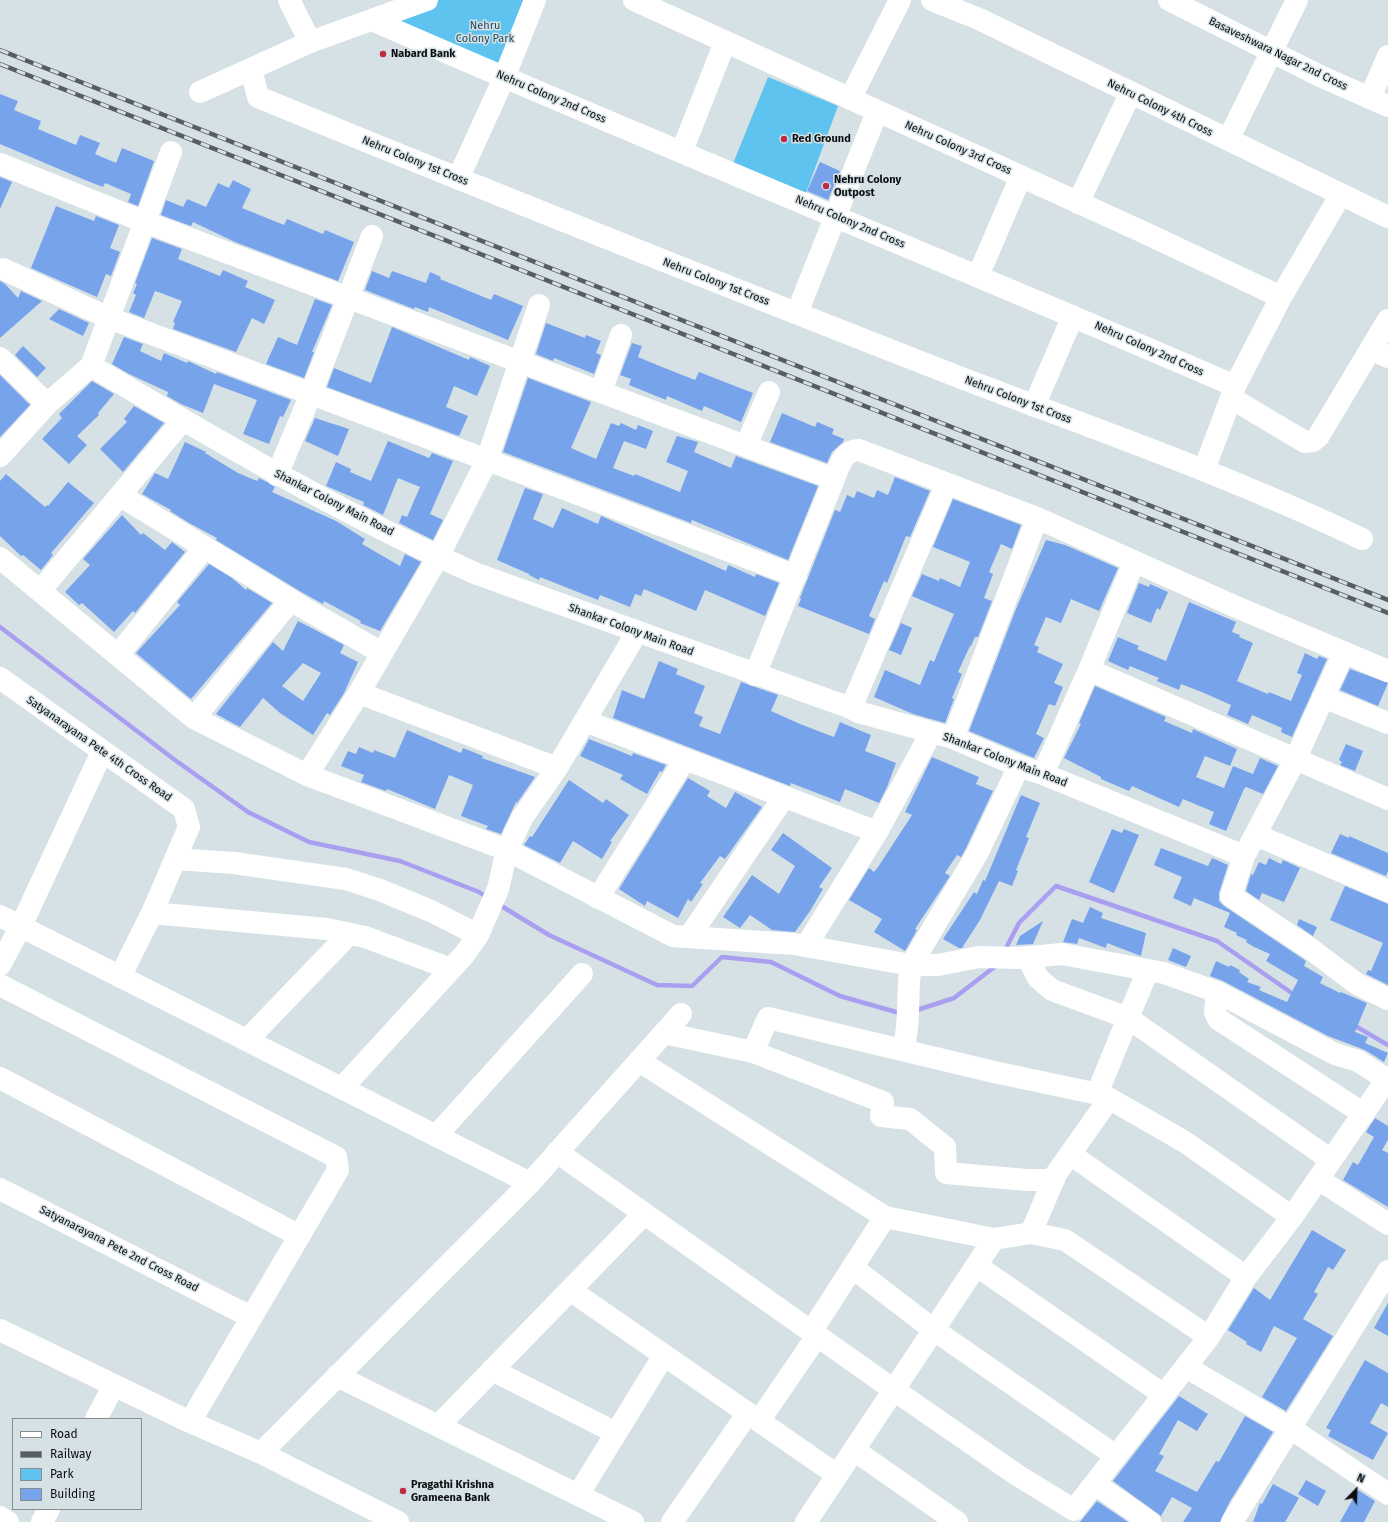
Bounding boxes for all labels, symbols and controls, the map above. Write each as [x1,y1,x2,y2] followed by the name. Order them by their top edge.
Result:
[1206,15,1350,93] street label: Basaveshwara Nagar 2nd Cross
[456,19,514,45] park label: Nehru Colony Park
[391,47,455,61] place label: Nabard Bank
[378,49,388,59] marker: Nabard Bank
[494,68,608,126] street label: Nehru Colony 2nd Cross
[1105,77,1215,139] street label: Nehru Colony 4th Cross
[903,118,1013,178] street label: Nehru Colony 3rd Cross
[792,132,851,146] place label: Red Ground
[360,134,470,188] street label: Nehru Colony 1st Cross
[779,134,789,144] marker: Red Ground
[834,173,901,199] place label: Nehru Colony Outpost
[821,181,831,191] marker: Nehru Colony Outpost
[793,193,907,251] street label: Nehru Colony 2nd Cross
[661,256,771,308] street label: Nehru Colony 1st Cross
[1092,319,1206,379] street label: Nehru Colony 2nd Cross
[963,374,1073,426] street label: Nehru Colony 1st Cross
[272,467,396,539] street label: Shankar Colony Main Road
[566,601,696,659] street label: Shankar Colony Main Road
[24,694,174,804] street label: Satyanarayana Pete 4th Cross Road
[941,730,1069,790] street label: Shankar Colony Main Road
[37,1203,201,1295] street label: Satyanarayana Pete 2nd Cross Road
[12,1418,142,1510] legend
[50,1427,78,1441] text: Road
[50,1447,91,1461] text: Railway
[50,1467,74,1481] text: Park
[1336,1470,1376,1510] north arrow
[1355,1471,1367,1486] text: N
[411,1478,494,1504] place label: Pragathi Krishna Grameena Bank
[398,1486,408,1496] marker: Pragathi Krishna Grameena Bank
[50,1487,95,1501] text: Building

